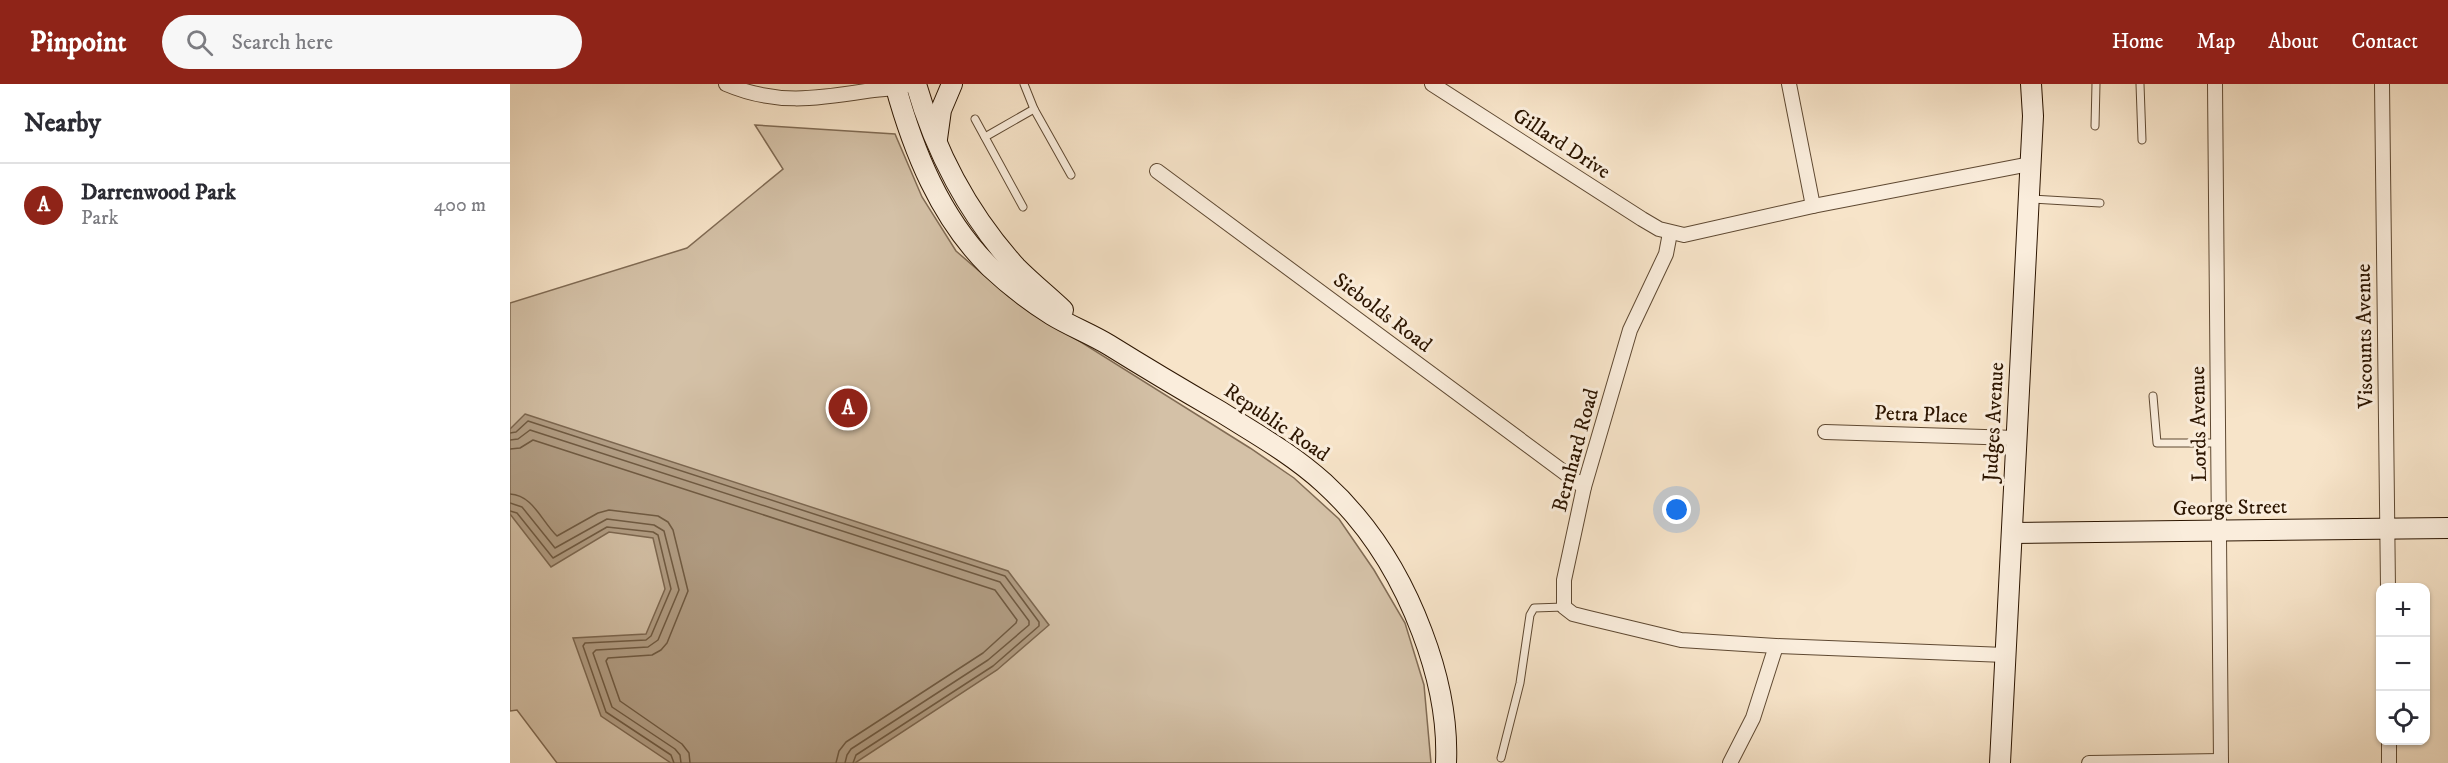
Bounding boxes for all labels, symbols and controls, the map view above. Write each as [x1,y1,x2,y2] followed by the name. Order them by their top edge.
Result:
[162,15,582,69] search box
[30,25,126,60] text: Pinpoint
[183,26,216,59] icon: search
[231,29,333,56] text: Search here
[2112,29,2164,55] text: Home
[2197,29,2235,55] text: Map
[2268,29,2319,55] text: About
[2352,29,2418,55] text: Contact
[1508,103,1615,185] street label: Gillard Drive
[24,107,101,140] text: Nearby
[81,179,236,206] text: Darrenwood Park
[37,193,50,218] text: A
[434,193,486,218] text: 400 m
[81,206,118,231] text: Park
[2351,263,2379,410] street label: Viscounts Avenue
[1328,267,1437,359] street label: Siebolds Road
[1978,361,2010,484] street label: Judges Avenue
[2185,366,2213,482] street label: Lords Avenue
[1219,378,1335,468] street label: Republic Road
[1547,385,1605,515] street label: Bernhard Road
[828,386,868,430] pin: A
[1874,400,1969,430] street label: Petra Place
[2173,494,2288,522] street label: George Street
[1662,495,1691,524] your location
[2376,583,2430,745] map controls
[2376,583,2430,637] button: +
[2376,637,2430,691] button: −
[2376,691,2430,745] button: locate

